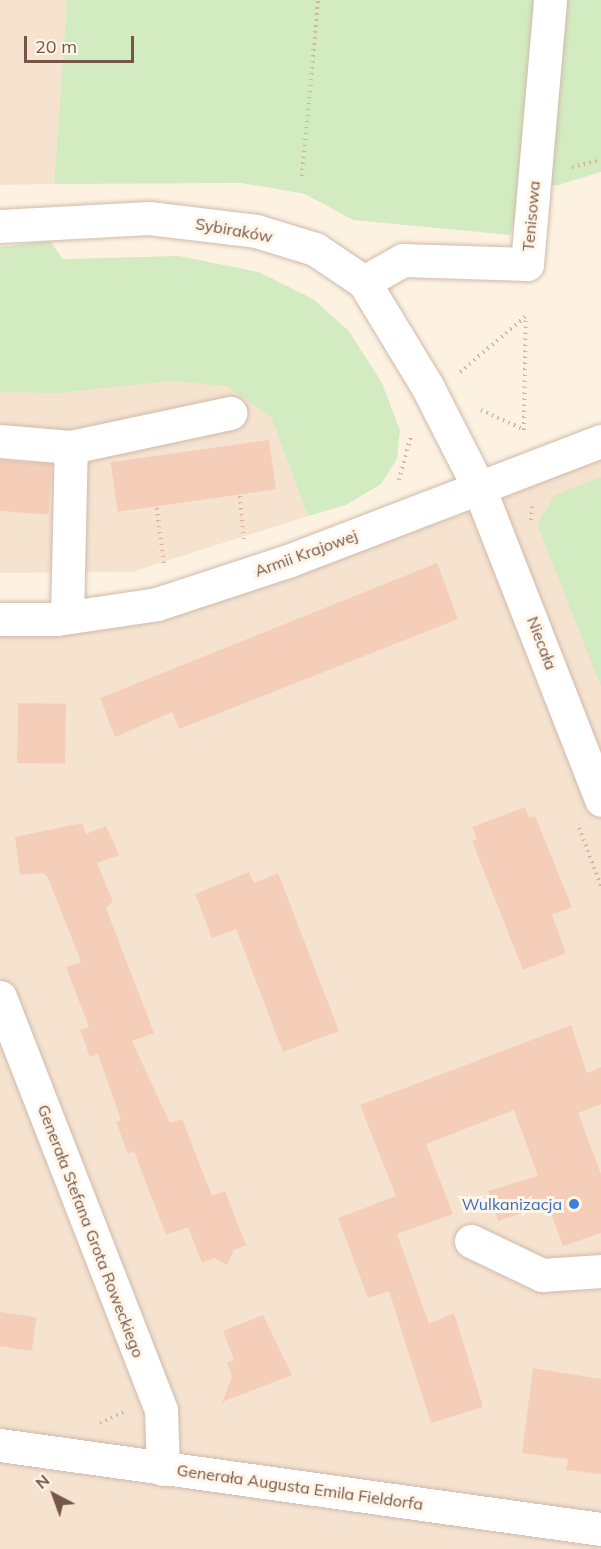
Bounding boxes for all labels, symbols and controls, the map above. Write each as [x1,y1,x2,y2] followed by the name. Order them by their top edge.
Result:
[27,24,136,62] scale bar
[35,35,77,58] text: 20 m
[518,180,544,252] street label: Tenisowa
[194,214,274,246] street label: Sybiraków
[252,526,360,580] street label: Armii Krajowej
[523,614,561,672] street label: Niecała
[34,1102,148,1360] street label: Generała Stefana Grota Roweckiego
[462,1194,562,1214] place label: Wulkanizacja
[567,1197,581,1211] marker: Wulkanizacja
[176,1460,424,1514] street label: Generała Augusta Emila Fieldorfa
[24,1465,84,1525] north arrow
[31,1470,53,1493] text: N

